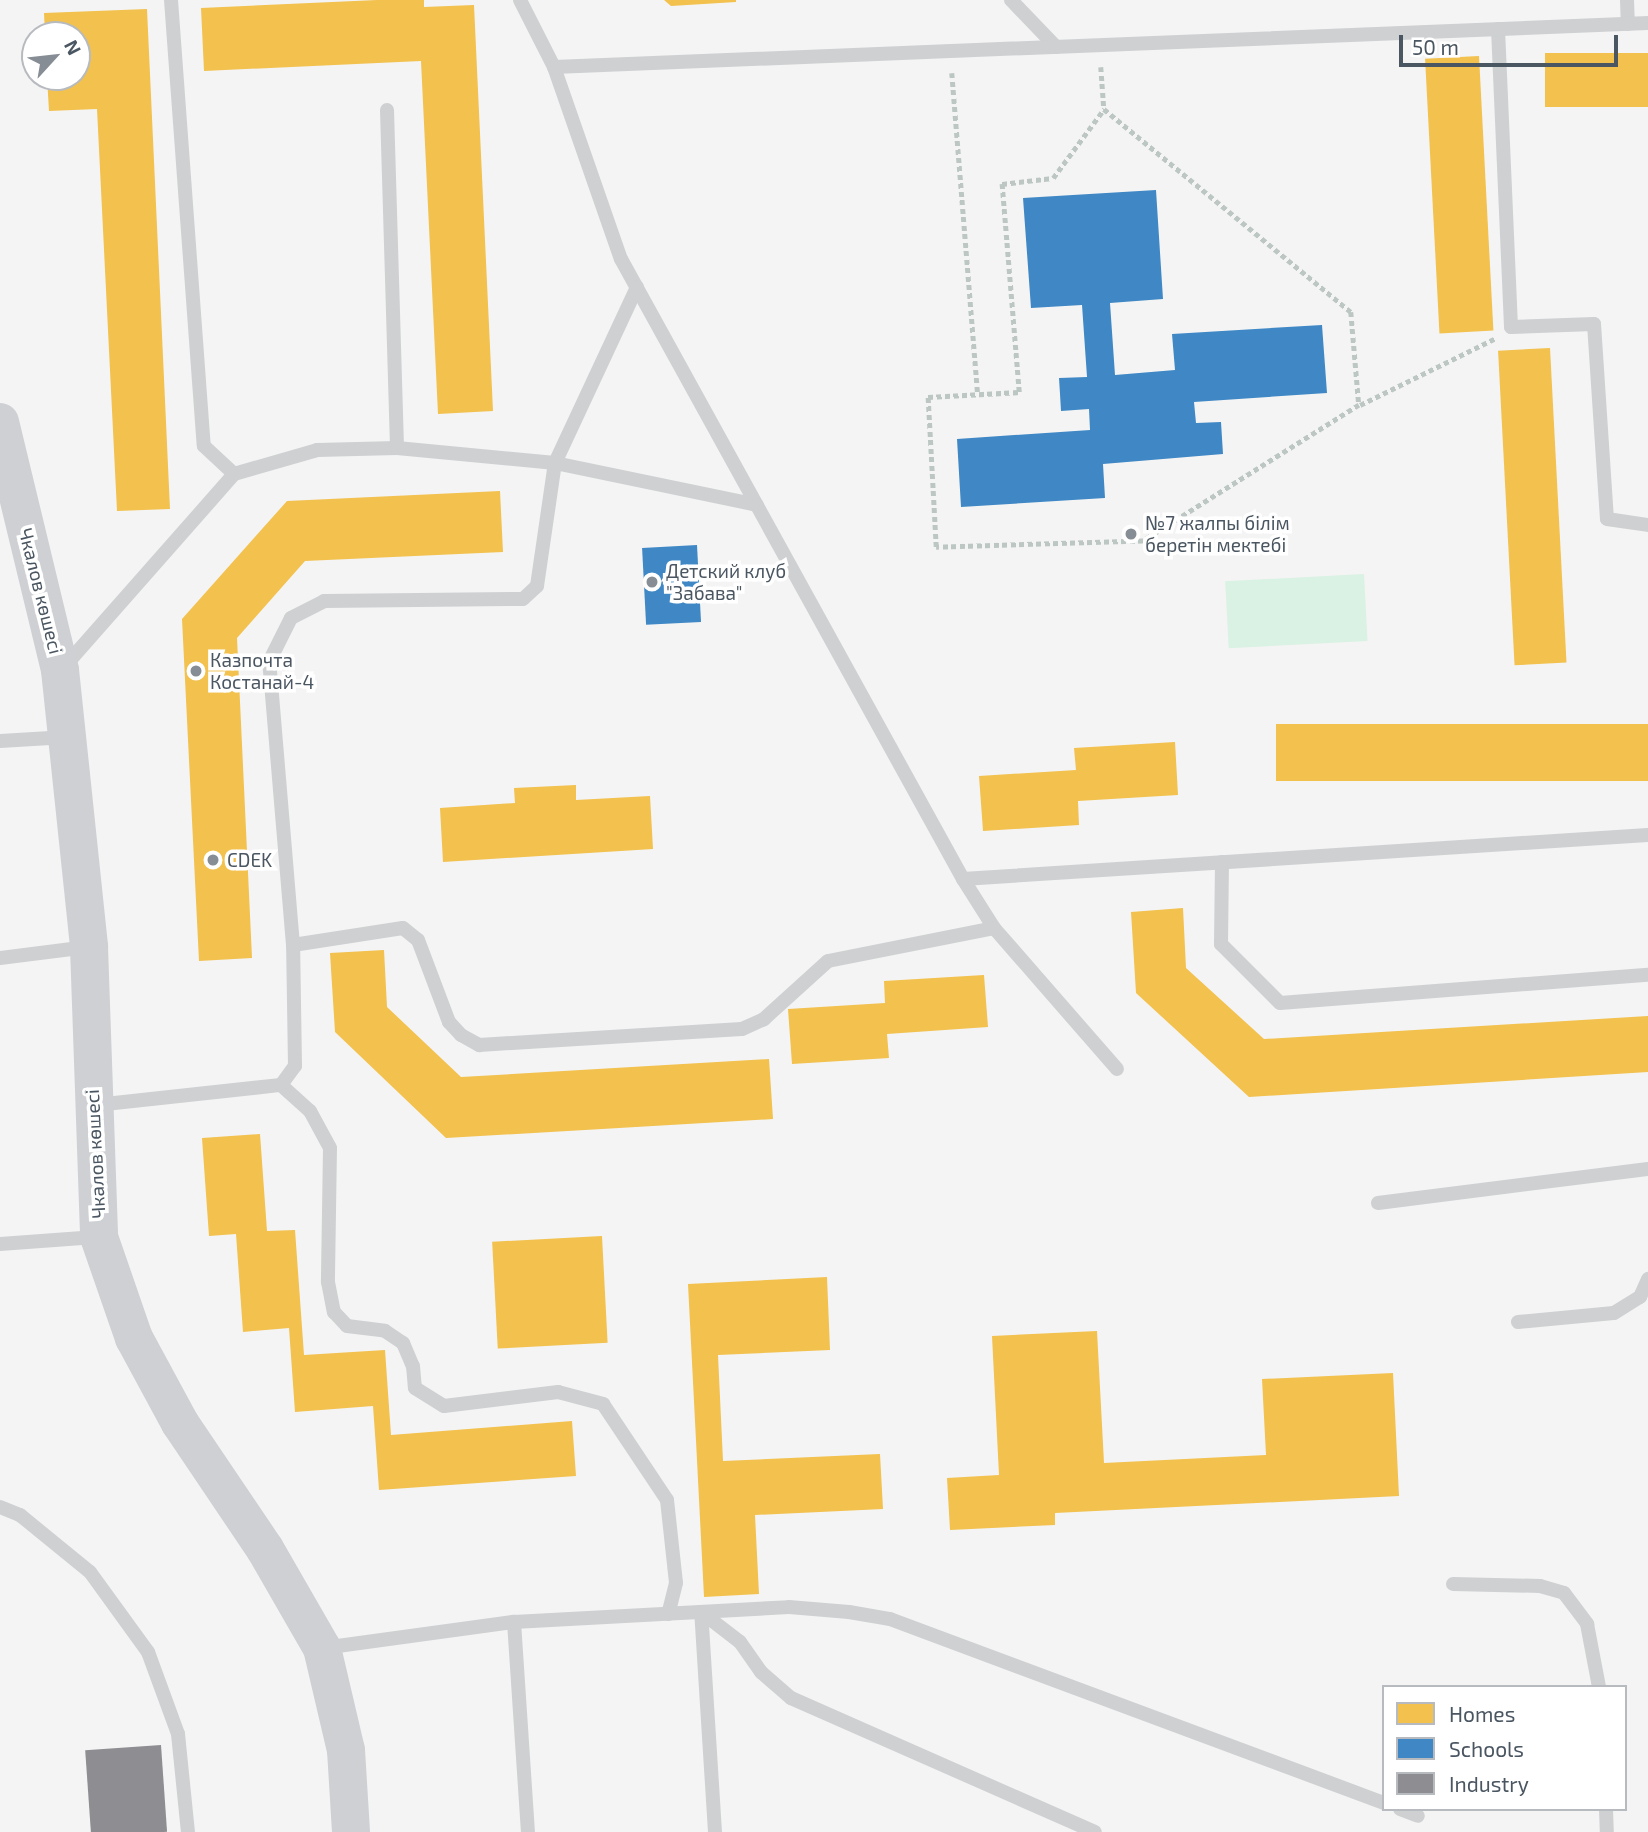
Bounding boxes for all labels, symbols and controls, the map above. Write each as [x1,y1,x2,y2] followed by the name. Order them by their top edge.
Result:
[21,21,91,91] north arrow
[1403,21,1622,65] scale bar
[1412,34,1459,59] text: 50 m
[60,36,87,58] text: N
[1145,512,1290,556] place label: №7 жалпы білім беретін мектебі
[14,525,68,657] street label: Чкалов көшесі
[1123,526,1139,542] marker: №7 жалпы білім беретін мектебі
[666,560,786,604] place label: Детский клуб "Забава"
[644,574,660,590] marker: Детский клуб "Забава"
[210,649,314,693] place label: Казпочта Костанай-4
[188,663,204,679] marker: Казпочта Костанай-4
[227,849,272,871] place label: CDEK
[205,852,221,868] marker: CDEK
[80,1089,110,1219] street label: Чкалов көшесі
[1382,1685,1627,1811] legend
[1449,1701,1515,1726] text: Homes
[1449,1736,1524,1761] text: Schools
[1449,1771,1529,1796] text: Industry

